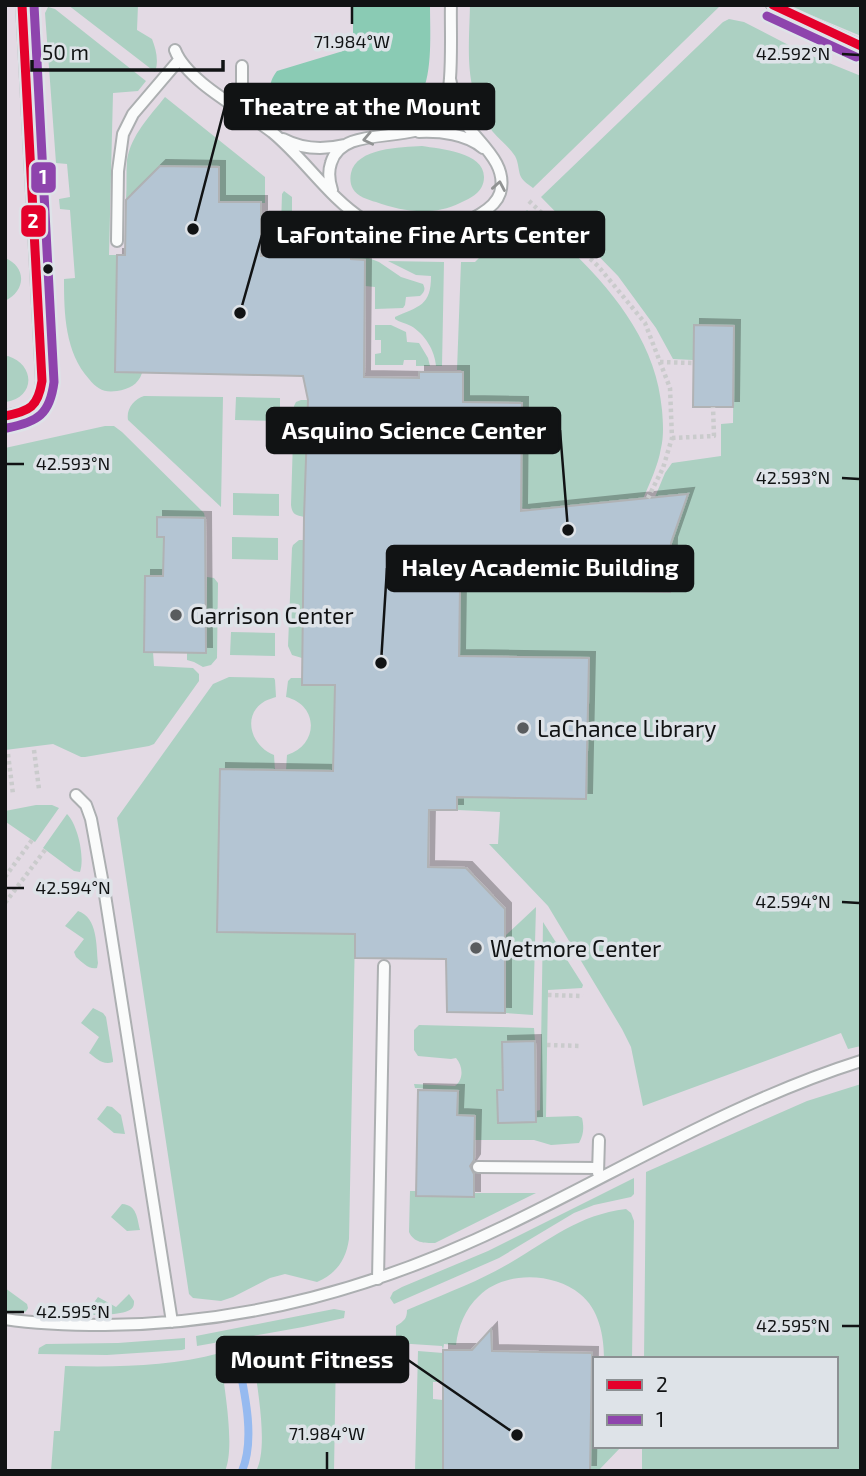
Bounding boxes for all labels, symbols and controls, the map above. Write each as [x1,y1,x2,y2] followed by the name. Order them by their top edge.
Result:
[32,28,222,72] scale bar
[314,30,390,52] text: 71.984°W
[42,39,89,64] text: 50 m
[756,42,830,64] text: 42.592°N
[225,84,494,129] callout: Theatre at the Mount
[240,91,480,120] text: Theatre at the Mount
[362,130,374,145] one-way arrow
[30,161,57,194] line badge: 1
[39,165,47,188] text: 1
[490,181,505,193] one-way arrow
[20,204,47,238] line badge: 2
[27,209,39,232] text: 2
[262,212,604,257] callout: LaFontaine Fine Arts Center
[276,219,590,248] text: LaFontaine Fine Arts Center
[41,262,55,276] unlabelled marker
[267,408,560,453] callout: Asquino Science Center
[282,415,547,444] text: Asquino Science Center
[36,452,110,474] text: 42.593°N
[756,466,830,488] text: 42.593°N
[387,546,693,591] callout: Haley Academic Building
[401,552,679,581] text: Haley Academic Building
[190,601,354,629] place label: Garrison Center
[168,607,184,623] marker: Garrison Center
[537,714,716,742] place label: LaChance Library
[515,720,531,736] marker: LaChance Library
[35,876,111,898] text: 42.594°N
[755,890,831,912] text: 42.594°N
[490,934,661,962] place label: Wetmore Center
[468,940,484,956] marker: Wetmore Center
[36,1300,110,1322] text: 42.595°N
[756,1314,830,1336] text: 42.595°N
[217,1337,408,1382] callout: Mount Fitness
[230,1344,394,1373] text: Mount Fitness
[593,1357,838,1448] legend
[656,1371,668,1396] text: 2
[656,1406,664,1431] text: 1
[289,1422,365,1444] text: 71.984°W

